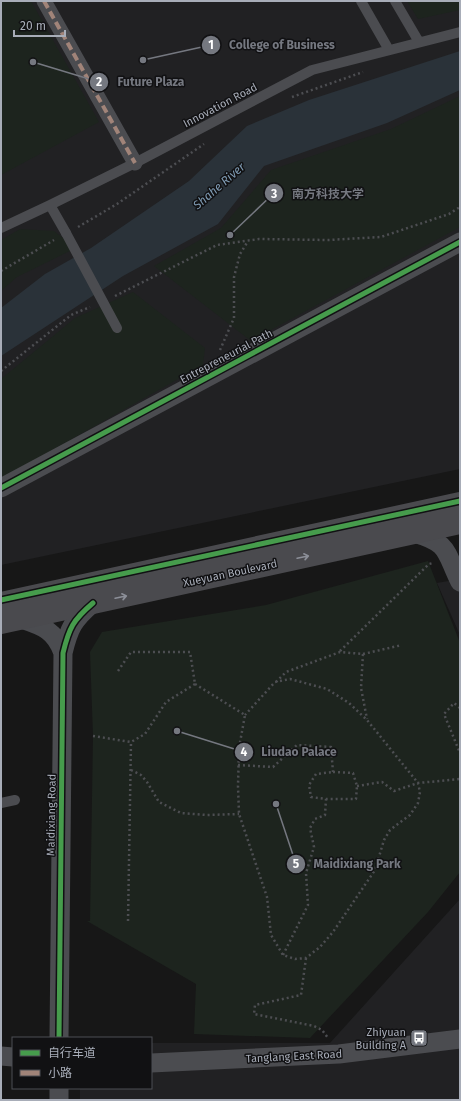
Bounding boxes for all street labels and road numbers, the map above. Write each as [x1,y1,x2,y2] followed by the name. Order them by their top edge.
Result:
[181,80,259,130] street label: Innovation Road
[178,327,275,386] street label: Entrepreneurial Path
[182,557,278,590] street label: Xueyuan Boulevard
[44,774,59,856] street label: Maidixiang Road
[245,1047,343,1066] street label: Tanglang East Road

